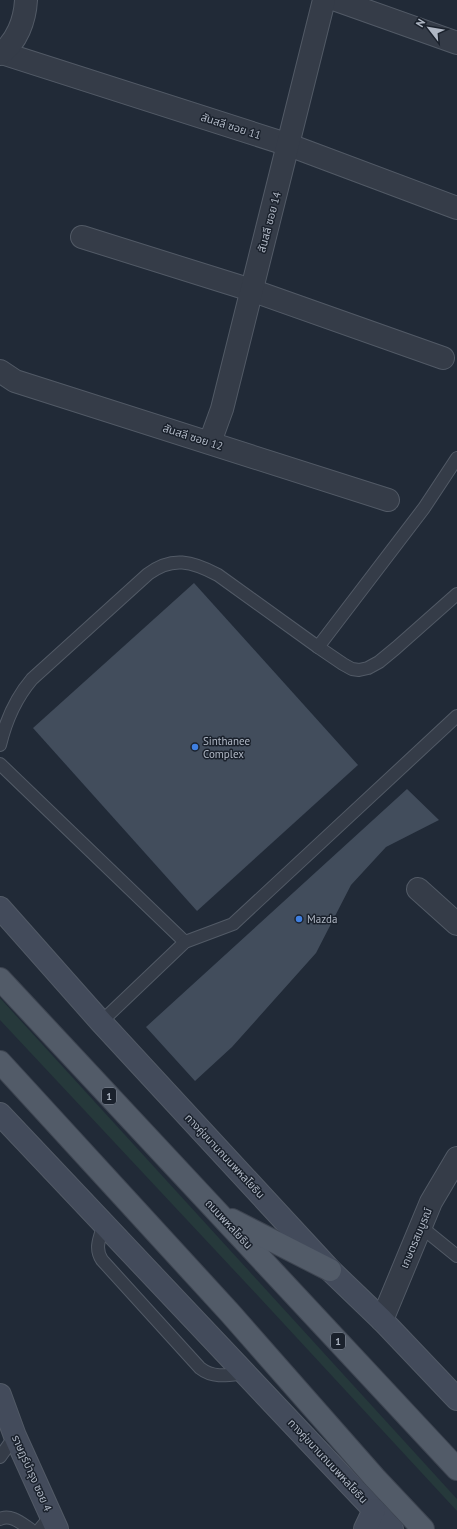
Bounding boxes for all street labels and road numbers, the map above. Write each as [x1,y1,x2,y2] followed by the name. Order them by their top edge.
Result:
[199,110,263,142] street label: สันสลี ซอย 11
[254,190,284,254] street label: สันสลี ซอย 14
[161,421,225,453] street label: สันสลี ซอย 12
[102,1088,116,1104] road number: 1
[182,1111,268,1201] street label: ทางคู่ขนานถนนพหลโยธิน
[202,1196,256,1252] street label: ถนนพหลโยธิน
[397,1206,435,1270] street label: เกษตรสมบูรณ์
[331,1333,345,1349] road number: 1
[285,1416,371,1506] street label: ทางคู่ขนานถนนพหลโยธิน
[9,1433,55,1513] street label: ราษฎร์บำรุง ซอย 4

